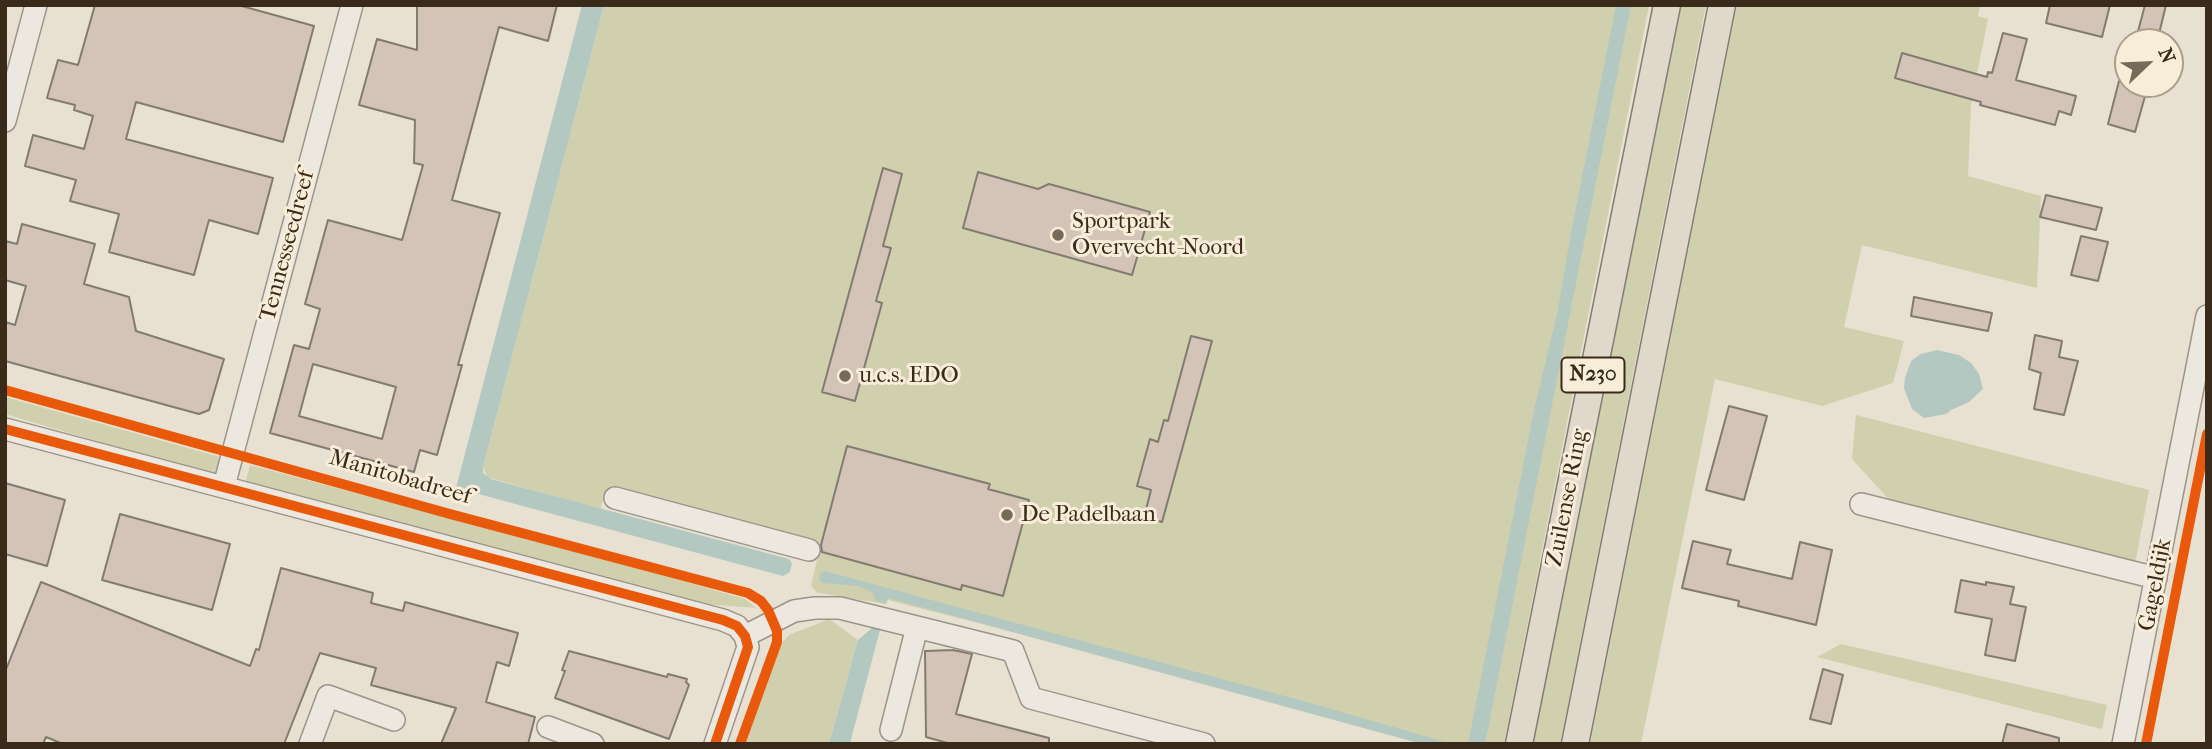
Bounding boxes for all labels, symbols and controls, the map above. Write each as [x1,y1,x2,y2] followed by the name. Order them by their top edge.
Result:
[2114,28,2184,98] north arrow
[2154,45,2179,67] text: N
[255,167,321,325] street label: Tennesseedreef
[1072,208,1244,262] place label: Sportpark Overvecht-Noord
[1050,227,1066,243] marker: Sportpark Overvecht-Noord
[1562,358,1624,392] road number: N230
[859,362,959,390] place label: u.c.s. EDO
[837,368,853,384] marker: u.c.s. EDO
[1541,427,1595,569] street label: Zuilense Ring
[326,445,474,511] street label: Manitobadreef
[1021,501,1156,529] place label: De Padelbaan
[999,507,1015,523] marker: De Padelbaan
[2134,536,2178,634] street label: Gageldijk

